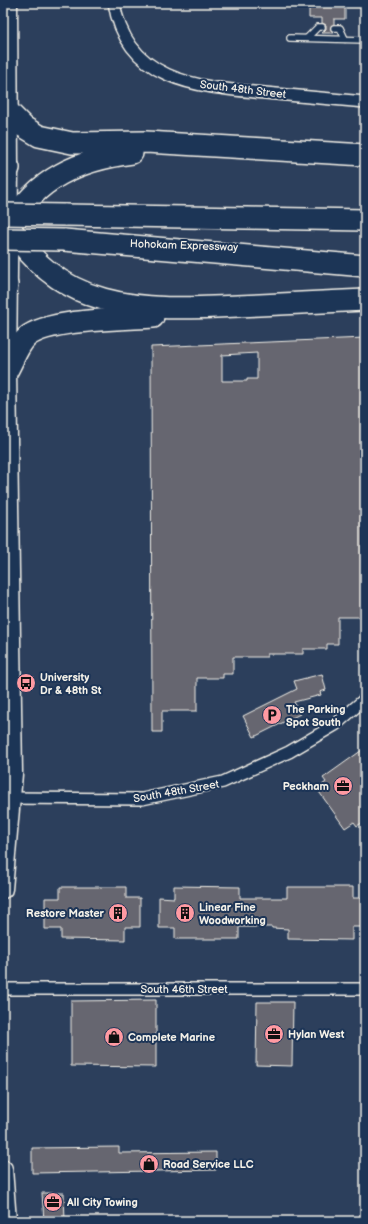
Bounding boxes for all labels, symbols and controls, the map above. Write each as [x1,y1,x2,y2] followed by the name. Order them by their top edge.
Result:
[199,78,287,101] street label: South 48th Street
[130,237,238,254] street label: Hohokam Expressway
[40,671,102,697] place label: University Dr & 48th St
[15,672,37,694] bus stop icon: University Dr & 48th St
[286,703,346,729] place label: The Parking Spot South
[261,704,283,726] parking icon: The Parking Spot South
[332,775,354,797] office icon: Peckham
[132,777,221,805] street label: South 48th Street
[283,780,329,793] place label: Peckham
[199,901,266,927] place label: Linear Fine Woodworking
[107,902,129,924] building icon: Restore Master
[174,902,196,924] building icon: Linear Fine Woodworking
[26,907,105,920] place label: Restore Master
[140,983,228,996] street label: South 46th Street
[263,1023,285,1045] office icon: Hylan West
[103,1026,125,1048] shop icon: Complete Marine
[288,1028,345,1041] place label: Hylan West
[128,1031,215,1044] place label: Complete Marine
[138,1153,160,1175] shop icon: Road Service LLC
[163,1158,254,1171] place label: Road Service LLC
[42,1191,64,1213] office icon: All City Towing
[66,1196,138,1209] place label: All City Towing

